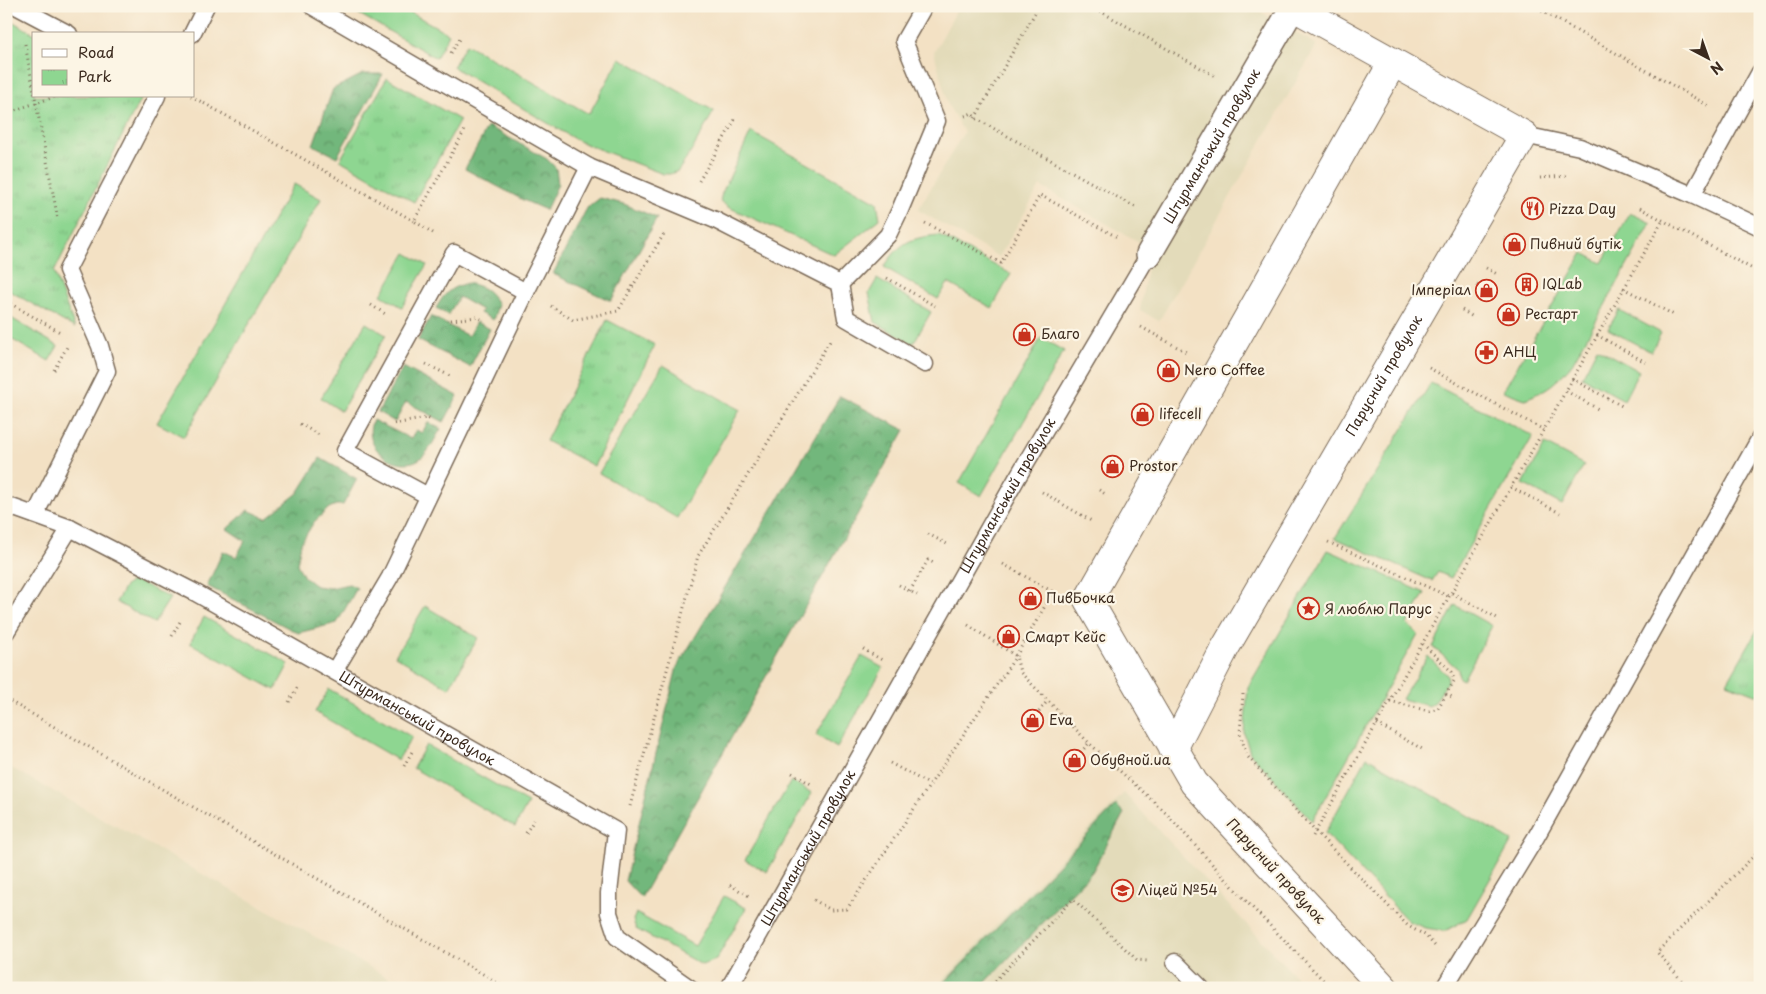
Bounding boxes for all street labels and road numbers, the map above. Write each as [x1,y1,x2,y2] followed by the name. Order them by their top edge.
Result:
[1158,64,1265,227] street label: Штурманський провулок
[1340,310,1427,440] street label: Парусний провулок
[954,413,1061,577] street label: Штурманський провулок
[336,665,500,771] street label: Штурманський провулок
[755,765,861,930] street label: Штурманський провулок
[1222,813,1331,928] street label: Парусний провулок

